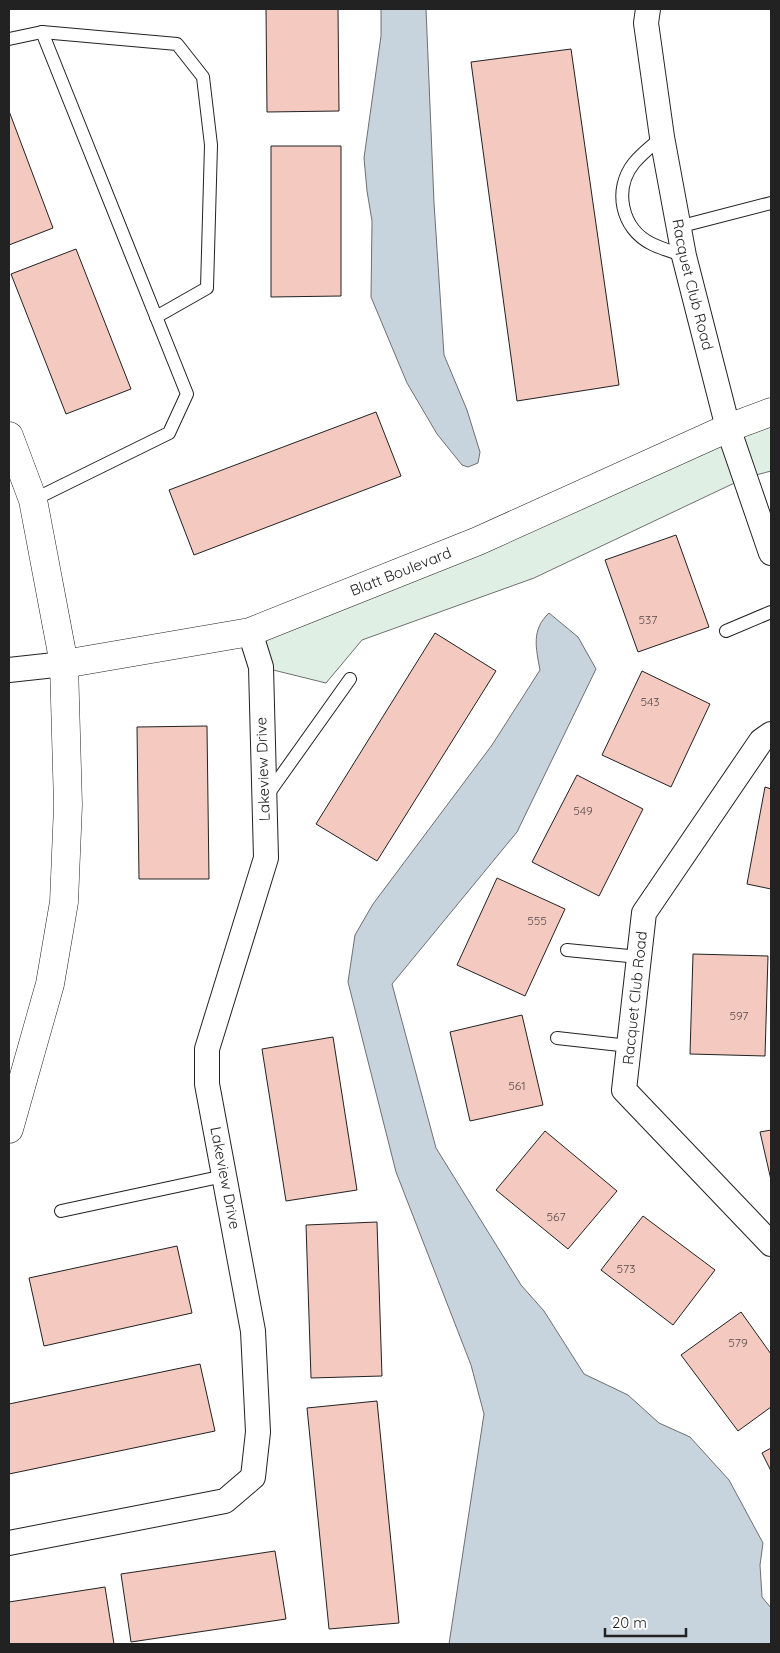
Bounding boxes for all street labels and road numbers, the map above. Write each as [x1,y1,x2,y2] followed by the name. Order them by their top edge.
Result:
[668,217,718,352] street label: Racquet Club Road
[347,543,454,600] street label: Blatt Boulevard
[251,717,274,821] street label: Lakeview Drive
[618,930,651,1066] street label: Racquet Club Road
[206,1125,245,1231] street label: Lakeview Drive

